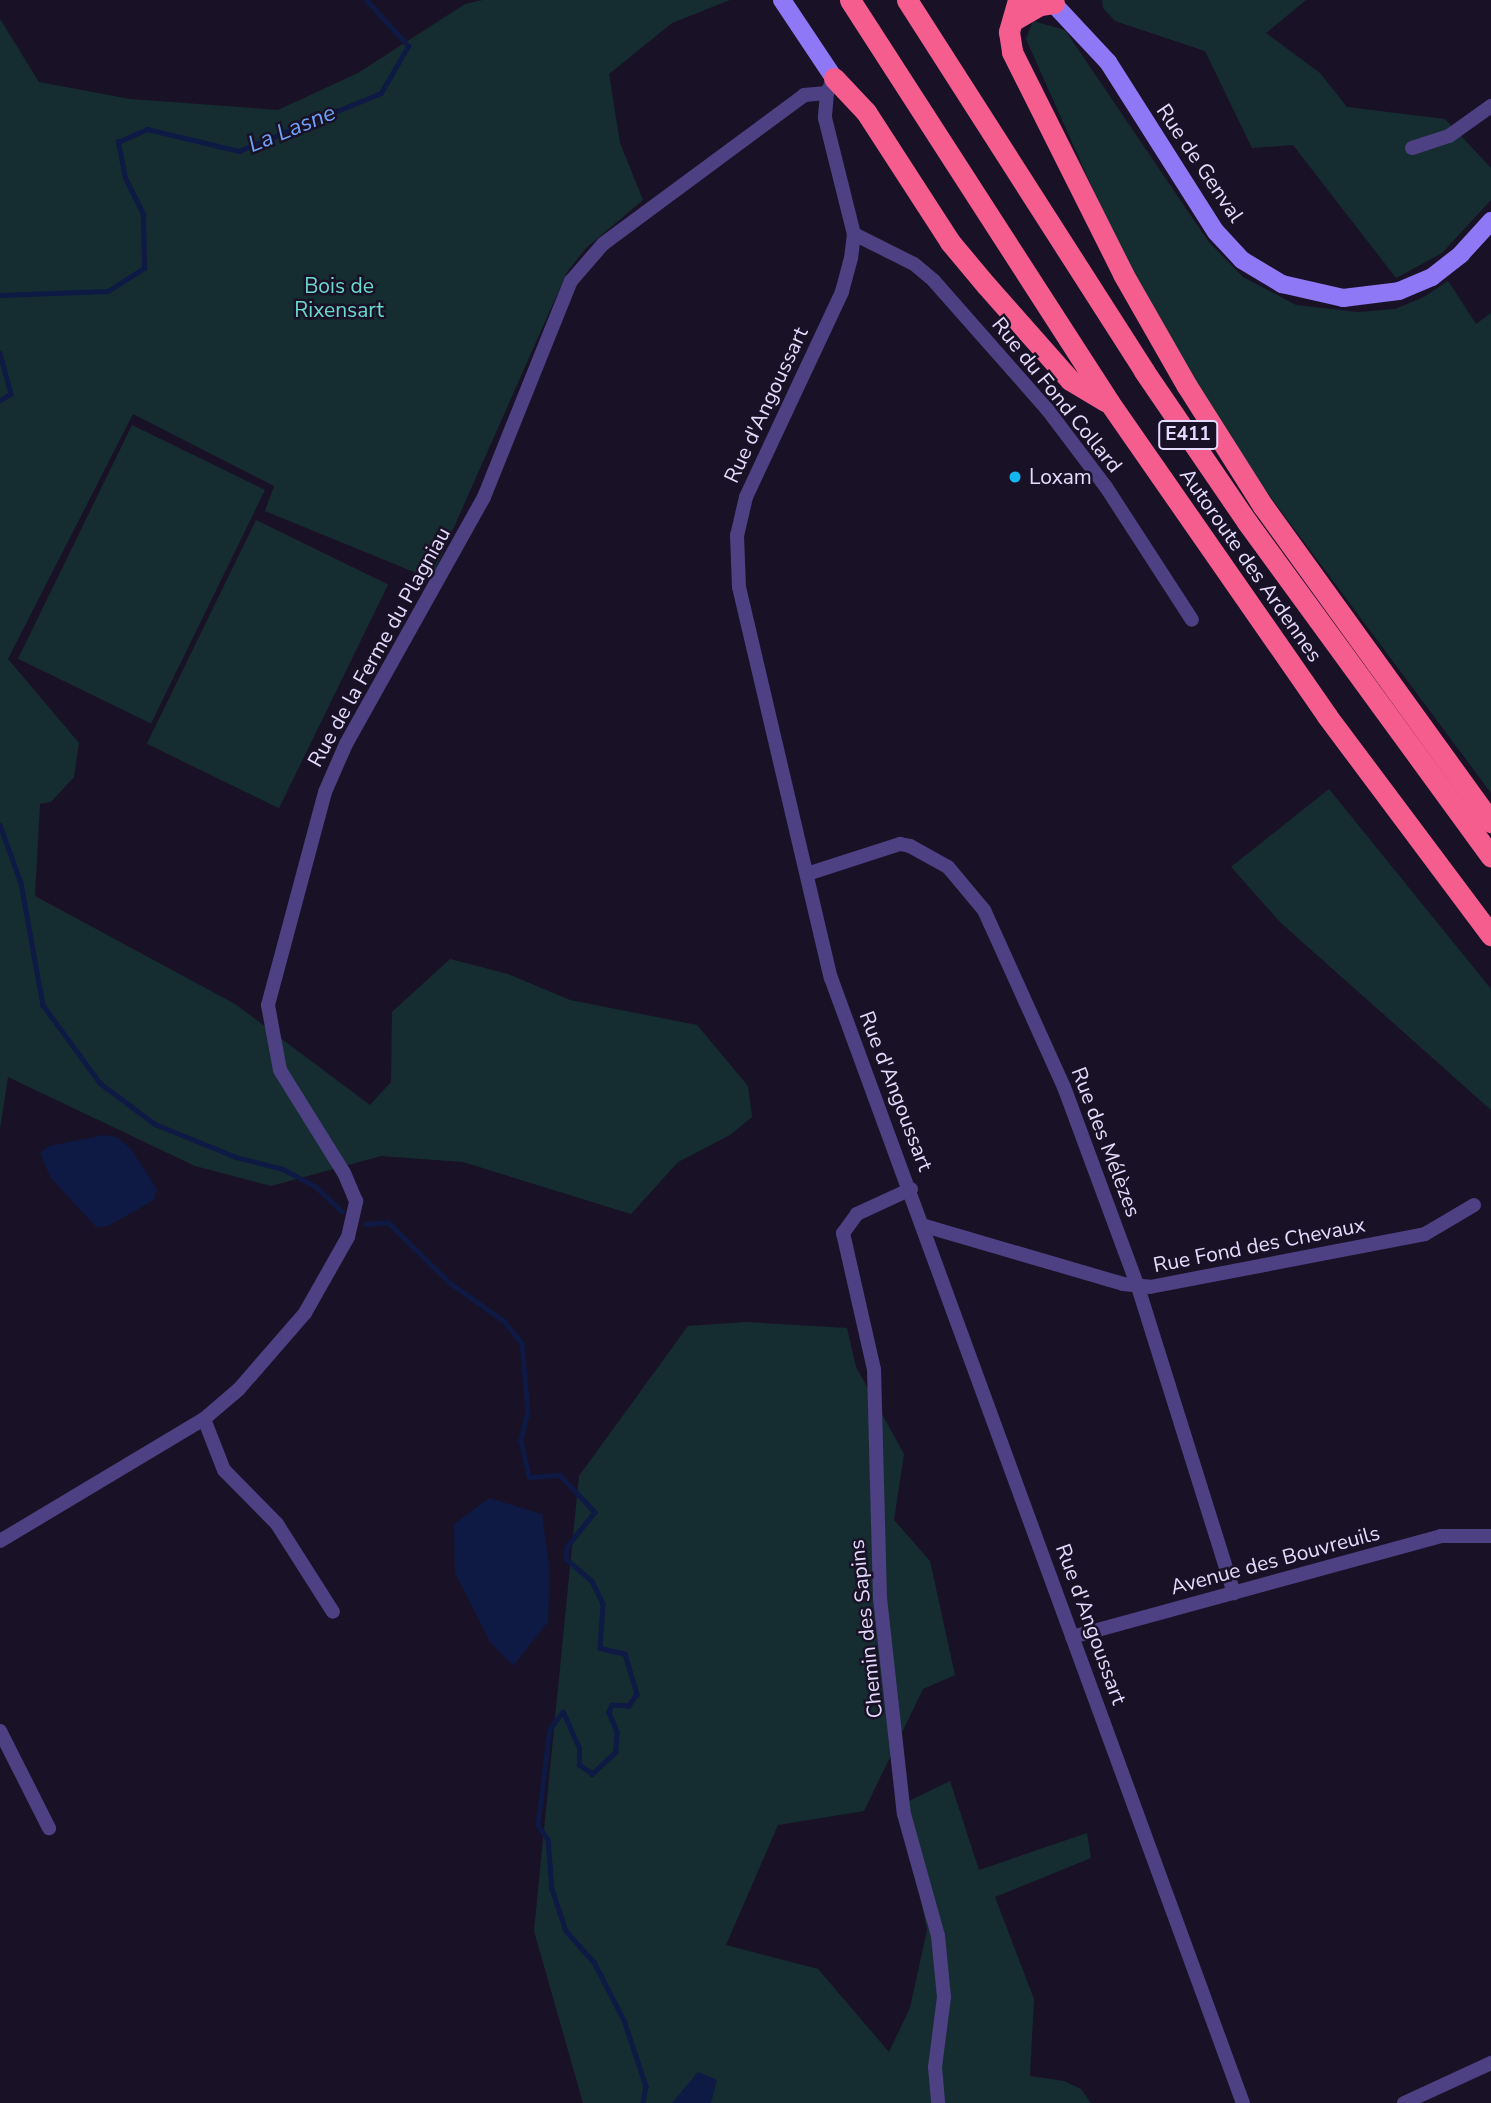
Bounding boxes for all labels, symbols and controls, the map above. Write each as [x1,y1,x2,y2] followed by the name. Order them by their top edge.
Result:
[244,99,340,159] water label: La Lasne
[1151,99,1249,227] street label: Rue de Genval
[294,273,384,323] park label: Bois de Rixensart
[987,312,1127,478] street label: Rue du Fond Collard
[719,323,813,487] street label: Rue d'Angoussart
[1156,420,1220,450] road number: E411
[1174,463,1328,667] street label: Autoroute des Ardennes
[1029,464,1092,490] place label: Loxam
[1007,469,1023,485] marker: Loxam
[302,523,456,771] street label: Rue de la Ferme du Plagniau
[854,1008,938,1174] street label: Rue d'Angoussart
[1066,1064,1146,1220] street label: Rue des Mélèzes
[1151,1212,1367,1278] street label: Rue Fond des Chevaux
[1168,1520,1382,1600] street label: Avenue des Bouvreuils
[844,1538,888,1720] street label: Chemin des Sapins
[1050,1540,1132,1708] street label: Rue d'Angoussart

